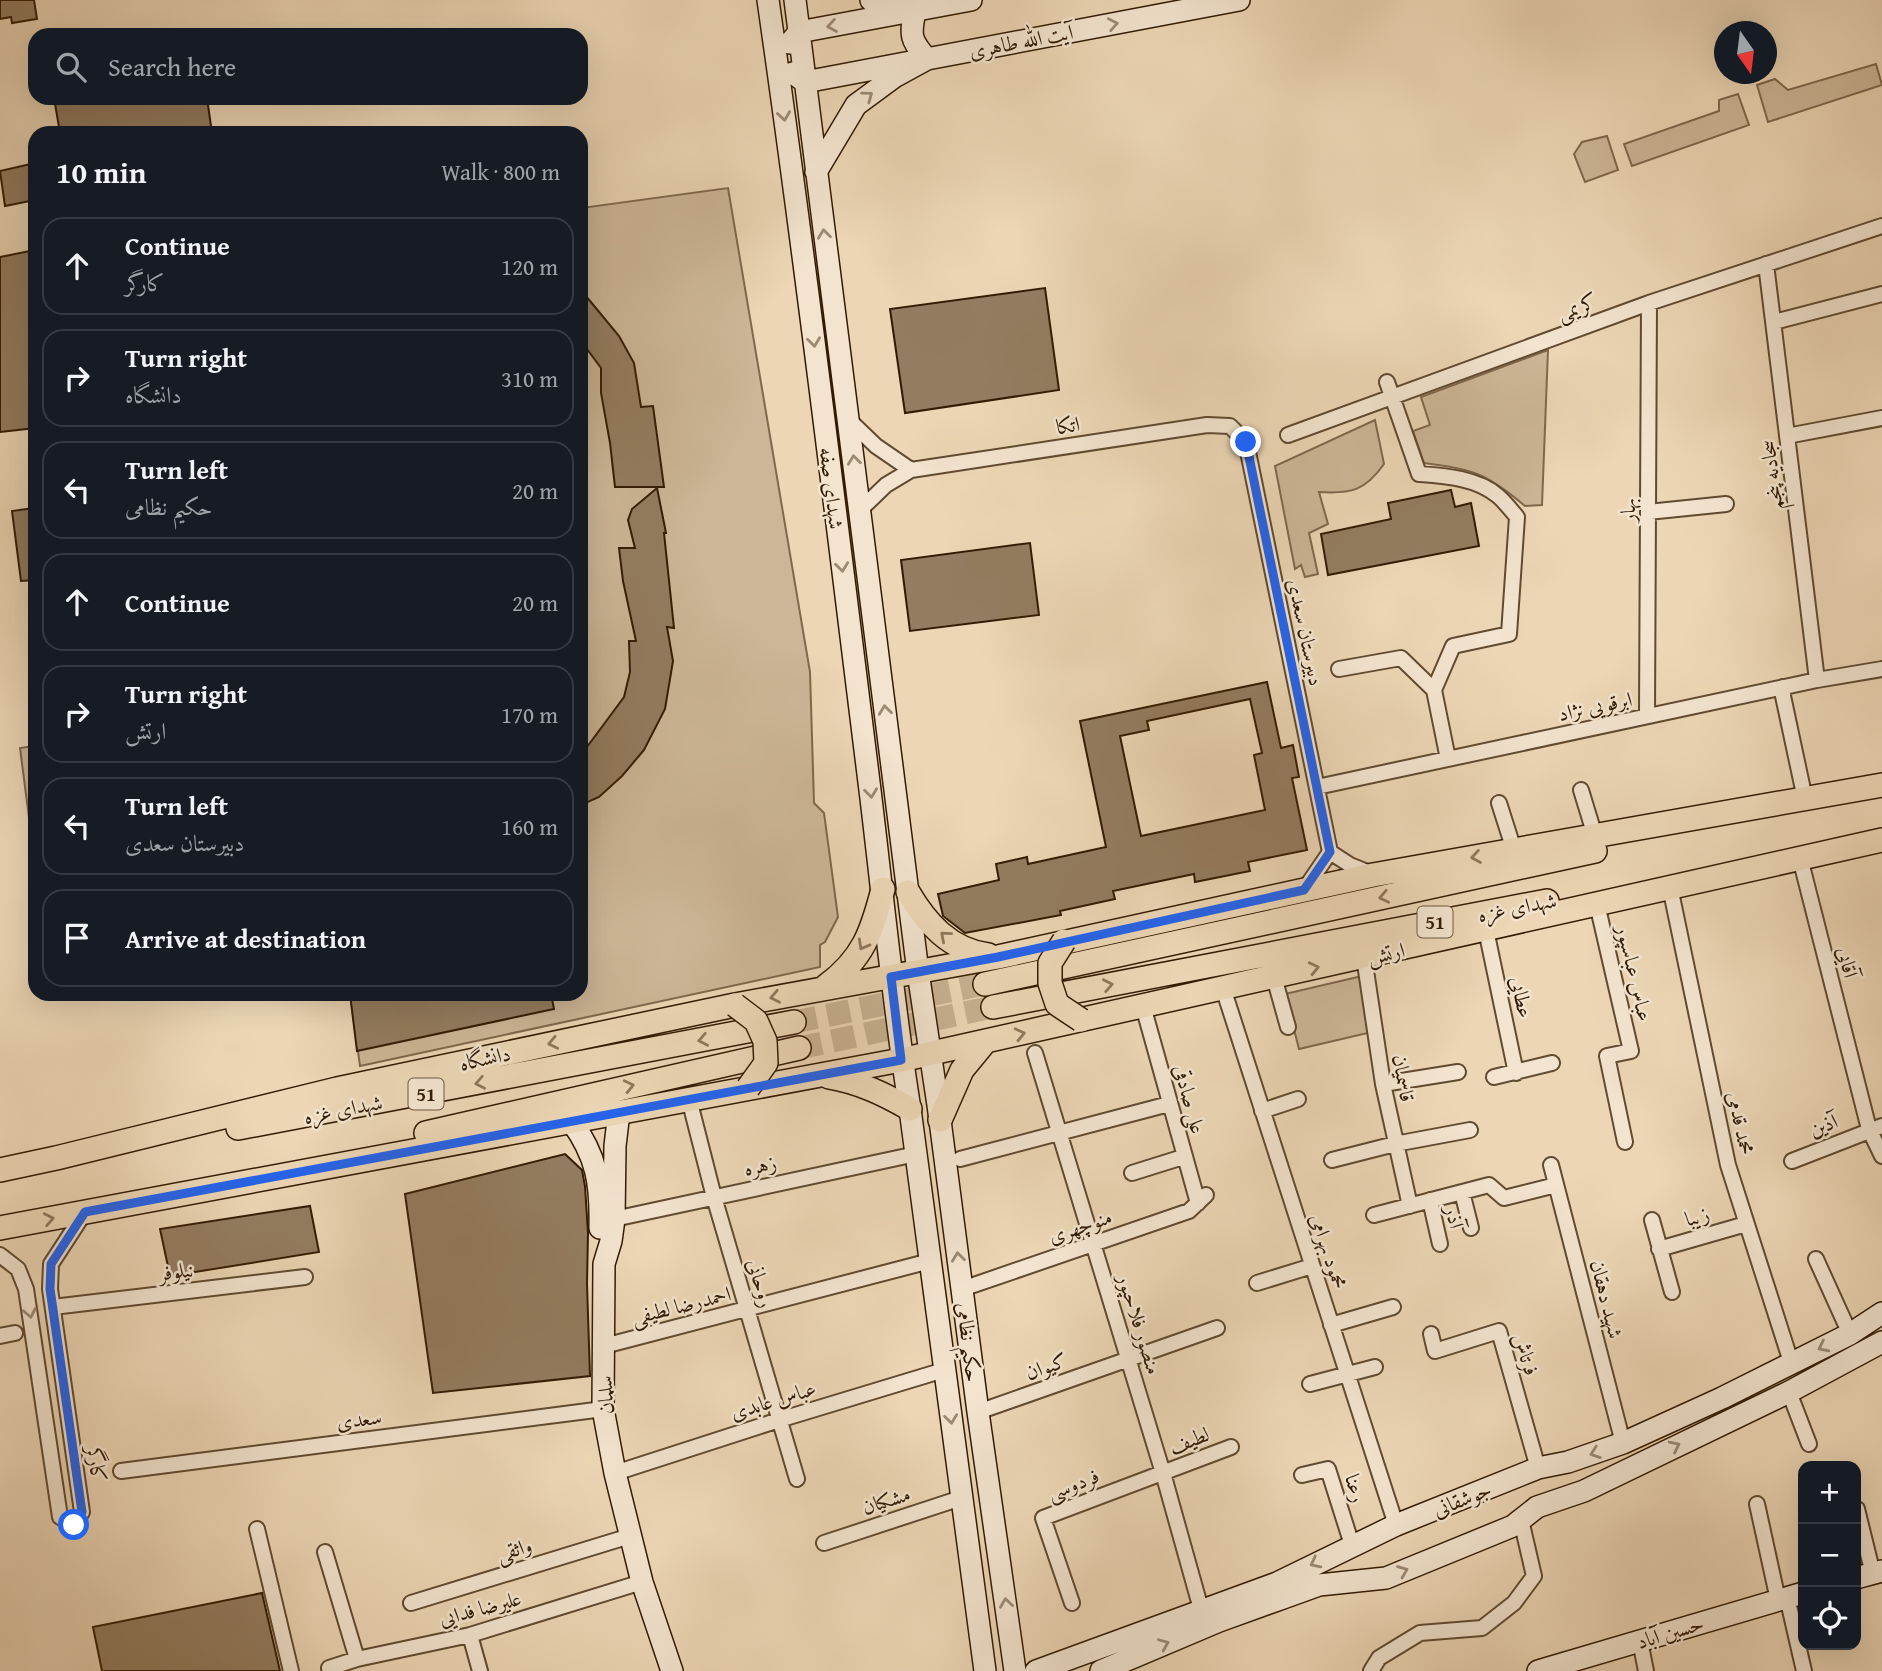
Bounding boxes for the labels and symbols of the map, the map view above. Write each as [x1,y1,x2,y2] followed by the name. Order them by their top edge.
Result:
[966,14,1078,66] street label: آیت الله طاهری
[1107,17,1119,32] one-way arrow
[826,18,838,33] one-way arrow
[1714,21,1777,84] north arrow
[860,92,873,105] one-way arrow
[777,110,792,122] one-way arrow
[817,228,832,240] one-way arrow
[1552,285,1602,329] street label: کریمی
[806,336,821,348] one-way arrow
[1054,408,1082,442] street label: اتکا
[1230,426,1261,457] route end
[1751,437,1796,512] street label: سجادیه پنجم
[812,445,852,531] street label: شهدای صفه
[846,454,861,466] one-way arrow
[1612,498,1643,524] street label: بهار
[835,562,850,573] one-way arrow
[1280,575,1332,689] street label: دبیرستان سعدی
[1555,683,1635,729] street label: ابرقویی نژاد
[878,704,893,716] one-way arrow
[863,787,878,799] one-way arrow
[1470,848,1482,863] one-way arrow
[1475,884,1559,930] street label: شهدای غزه
[1378,888,1390,903] one-way arrow
[1418,906,1452,938] road number: 51
[1608,920,1661,1024] street label: عباس عباسپور
[940,932,953,944] one-way arrow
[1364,934,1408,972] street label: ارتش
[858,937,871,950] one-way arrow
[1829,943,1867,983] street label: آقایی
[1308,962,1320,977] one-way arrow
[1502,973,1542,1021] street label: عطایی
[1102,978,1114,993] one-way arrow
[769,988,781,1003] one-way arrow
[1014,1027,1026,1042] one-way arrow
[697,1032,709,1047] one-way arrow
[547,1035,559,1050] one-way arrow
[456,1037,514,1079] street label: دانشگاه
[1385,1052,1423,1104] street label: قاسمیان
[1165,1061,1214,1137] street label: علی صادقی
[474,1075,486,1090] one-way arrow
[408,1078,444,1110] road number: 51
[623,1080,635,1094] one-way arrow
[301,1086,385,1132] street label: شهدای غزه
[1719,1088,1763,1158] street label: محمد قدمی
[1804,1104,1844,1145] street label: آذین
[741,1146,779,1184] street label: زهره
[1681,1198,1713,1234] street label: زیبا
[1044,1201,1116,1251] street label: منوچهری
[1437,1201,1473,1234] street label: آذر
[1302,1209,1356,1293] street label: محمود بهرامی
[43,1212,55,1227] one-way arrow
[950,1251,965,1263] one-way arrow
[155,1253,195,1289] street label: نیلوفر
[739,1255,783,1311] street label: روحانی
[1582,1256,1632,1342] street label: شهید دهقان
[1109,1268,1170,1378] street label: منصور فلاحپور
[628,1278,734,1332] street label: احمدرضا لطیفی
[943,1300,989,1384] street label: حکیم نظامی
[22,1307,37,1319] one-way arrow
[1504,1329,1548,1379] street label: فرتاش
[1818,1338,1830,1352] one-way arrow
[1021,1344,1071,1388] street label: کیوان
[726,1372,820,1428] street label: عباس عابدی
[589,1375,621,1415] street label: سلمان
[334,1401,384,1437] street label: سعدی
[943,1413,958,1425] one-way arrow
[1164,1418,1214,1462] street label: لطیف
[1668,1440,1680,1454] one-way arrow
[79,1442,115,1484] street label: کارگر
[1589,1445,1601,1459] one-way arrow
[1042,1460,1104,1508] street label: فردوسی
[1337,1470,1375,1506] street label: رعنا
[1428,1473,1496,1525] street label: جوشقانی
[858,1478,914,1522] street label: مشکیان
[58,1509,89,1540] route start
[492,1529,536,1569] street label: واثقی
[1310,1555,1322,1569] one-way arrow
[1396,1566,1408,1580] one-way arrow
[435,1582,525,1634] street label: علیرضا فدایی
[998,1598,1013,1609] one-way arrow
[1632,1607,1708,1657] street label: حسین آباد
[1157,1638,1169,1652] one-way arrow

